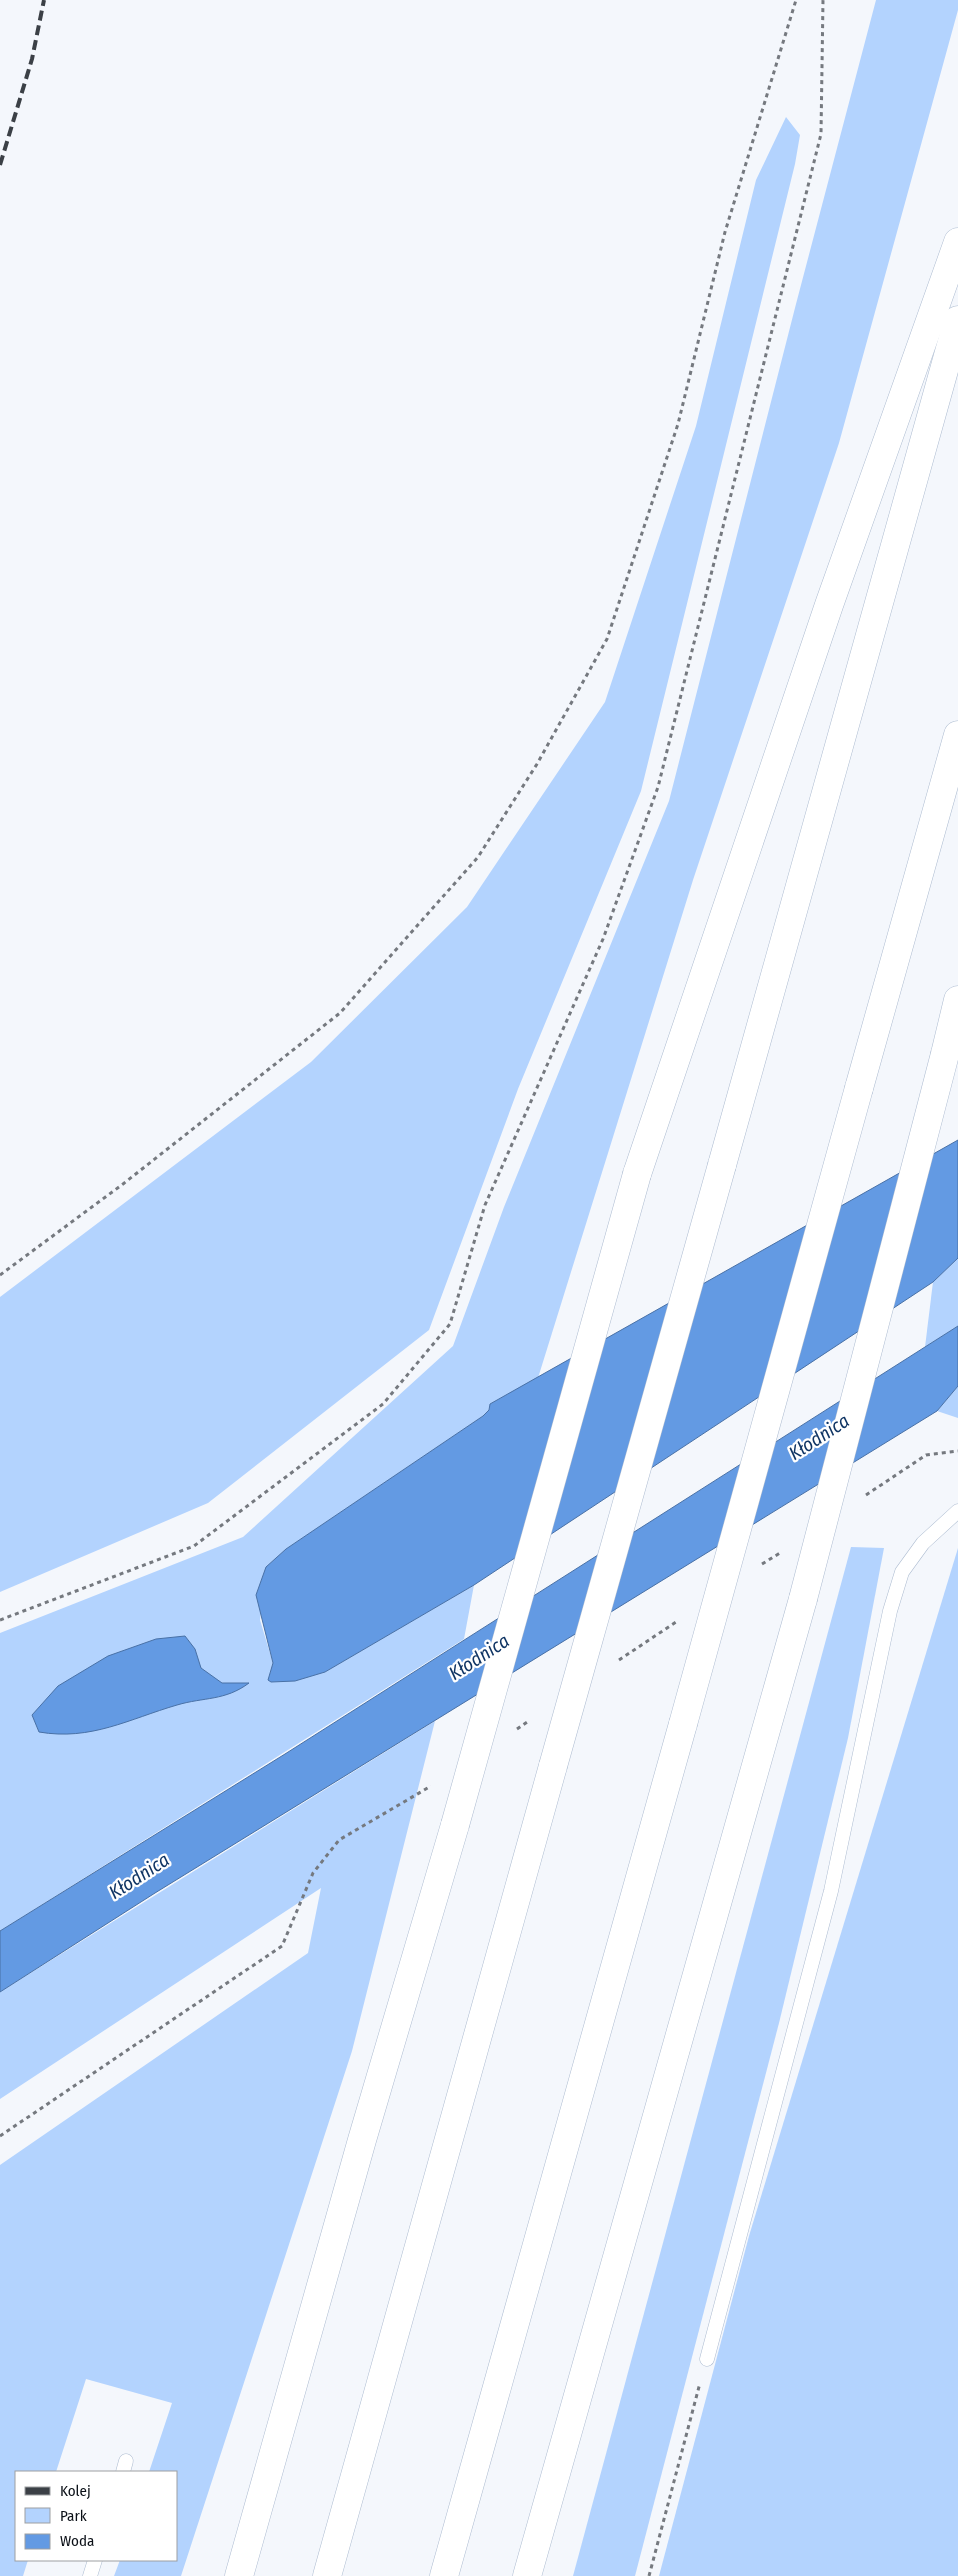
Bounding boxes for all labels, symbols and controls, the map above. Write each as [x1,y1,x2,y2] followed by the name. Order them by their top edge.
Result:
[785,1409,853,1465] water label: Kłodnica
[445,1629,513,1685] water label: Kłodnica
[105,1848,173,1904] water label: Kłodnica
[15,2471,178,2561] legend
[60,2482,91,2500] text: Kolej
[60,2507,87,2525] text: Park
[60,2532,94,2550] text: Woda

